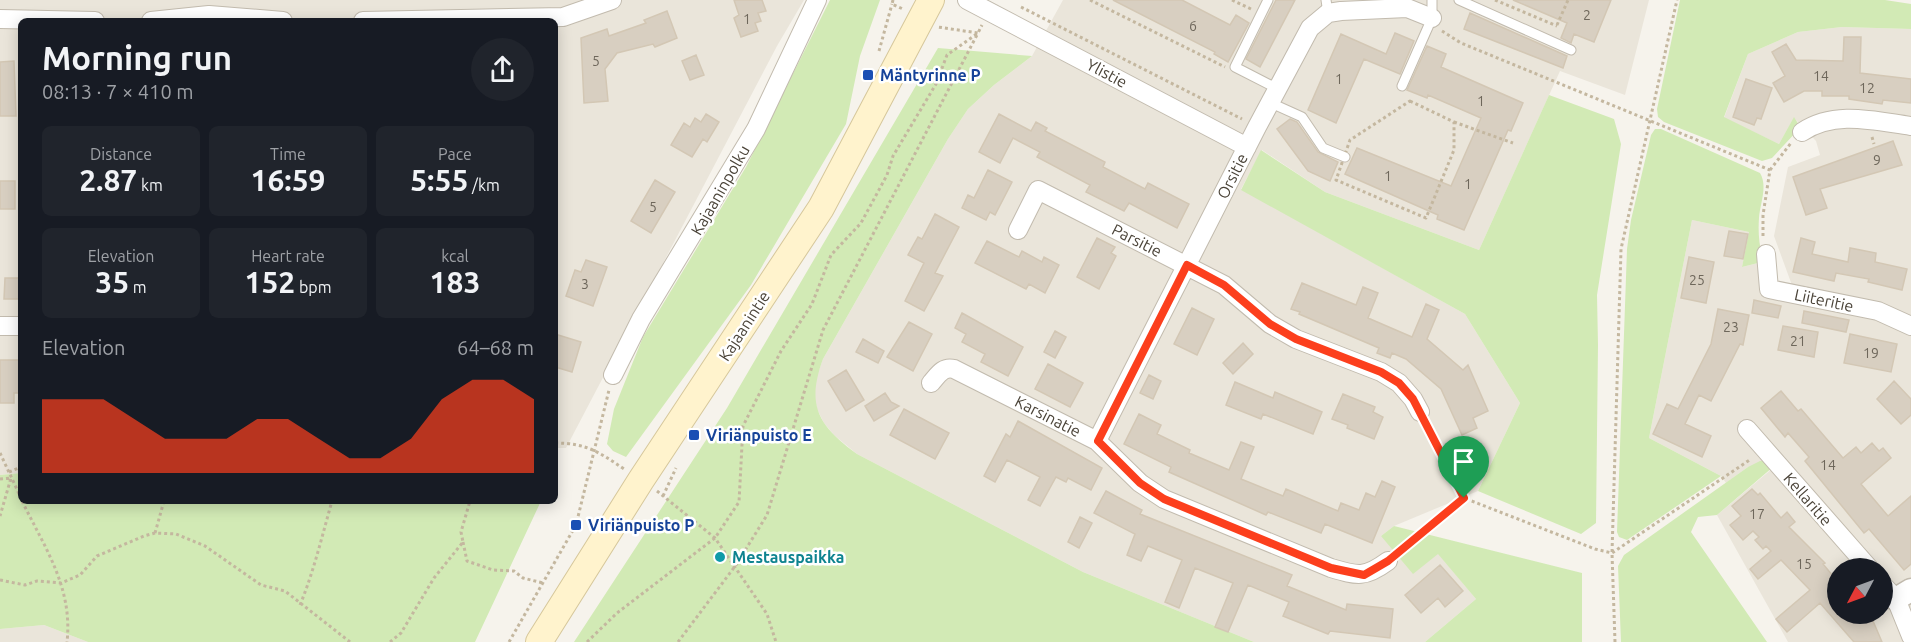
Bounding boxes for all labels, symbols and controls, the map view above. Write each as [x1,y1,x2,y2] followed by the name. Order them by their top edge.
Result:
[1583,7,1591,23] house number: 2
[743,11,751,27] house number: 1
[1189,18,1197,34] house number: 6
[471,38,534,101] button: share
[42,39,232,76] text: Morning run
[592,53,600,69] house number: 5
[1084,55,1130,91] street label: Ylistie
[880,66,981,84] place label: Mäntyrinne P
[861,68,875,82] marker: Mäntyrinne P
[1813,68,1829,84] house number: 14
[1335,71,1343,87] house number: 1
[42,80,194,103] text: 08:13 · 7 × 410 m
[1859,80,1875,96] house number: 12
[1477,93,1485,109] house number: 1
[687,142,753,238] street label: Kajaaninpolku
[90,145,152,163] text: Distance
[270,145,306,163] text: Time
[438,145,472,163] text: Pace
[1213,150,1251,202] street label: Orsitie
[1873,152,1881,168] house number: 9
[79,163,137,197] text: 2.87
[250,163,326,197] text: 16:59
[410,163,468,197] text: 5:55
[1384,168,1392,184] house number: 1
[137,176,163,194] text: km
[468,176,500,194] text: /km
[1464,176,1472,192] house number: 1
[649,199,657,215] house number: 5
[1109,220,1165,260] street label: Parsitie
[88,247,154,265] text: Elevation
[251,247,325,265] text: Heart rate
[441,247,469,265] text: kcal
[95,265,129,299] text: 35
[245,265,295,299] text: 152
[430,265,480,299] text: 183
[1689,272,1705,288] house number: 25
[581,276,589,292] house number: 3
[129,278,147,296] text: m
[295,278,331,296] text: bpm
[1793,285,1855,315] street label: Liiteritie
[715,288,773,364] street label: Kajaanintie
[1723,319,1739,335] house number: 23
[1790,333,1806,349] house number: 21
[42,336,125,359] text: Elevation
[457,336,534,359] text: 64–68 m
[1863,345,1879,361] house number: 19
[1012,392,1084,440] street label: Karsinatie
[706,426,812,444] place label: Viriänpuisto E
[687,428,701,442] marker: Viriänpuisto E
[1438,436,1489,498] pin
[1447,445,1480,478] icon: arrive
[1820,457,1836,473] house number: 14
[1780,469,1836,529] street label: Kellaritie
[1749,506,1765,522] house number: 17
[588,516,694,534] place label: Viriänpuisto P
[569,518,583,532] marker: Viriänpuisto P
[732,548,845,566] place label: Mestauspaikka
[713,550,727,564] marker: Mestauspaikka
[1796,556,1812,572] house number: 15
[1827,558,1893,624] north arrow
[1827,558,1893,624] map controls

